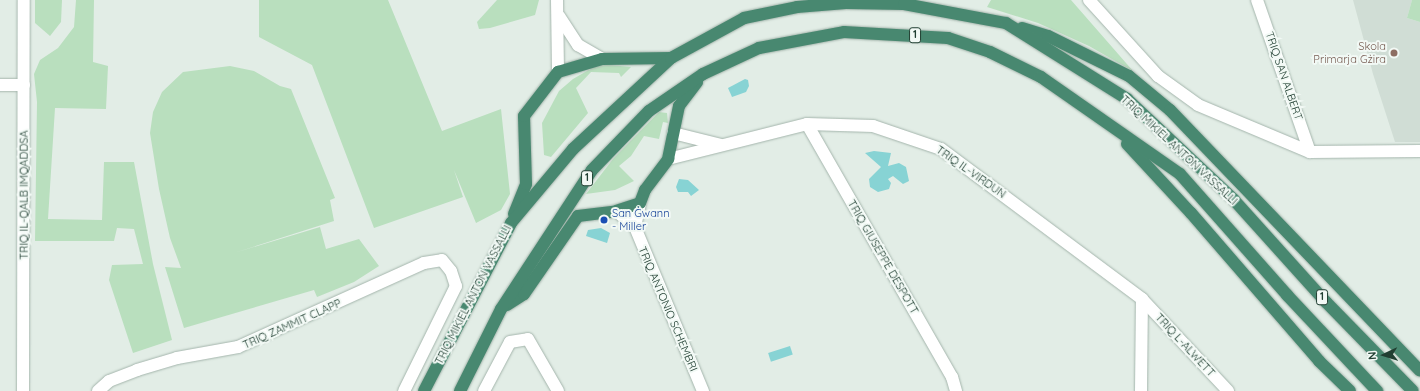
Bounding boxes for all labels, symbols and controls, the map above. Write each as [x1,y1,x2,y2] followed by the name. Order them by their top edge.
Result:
[909,27,921,43] road number: 1
[1263,30,1305,122] street label: TRIQ SAN ALBERT
[1313,40,1386,66] place label: Skola Primarja Gżira
[1389,48,1399,58] marker: Skola Primarja Gżira
[1118,93,1240,207] street label: TRIQ MIKIEL ANTON VASSALLI
[17,130,31,260] street label: TRIQ IL-QALB IMQADDSA
[933,143,1009,201] street label: TRIQ IL-VIRDUN
[581,170,593,186] road number: 1
[845,197,921,317] street label: TRIQ GIUSEPPE DESPOTT
[612,207,670,233] place label: San Ġwann - Miller
[599,215,609,225] marker: San Ġwann - Miller
[432,223,514,367] street label: TRIQ MIKIEL ANTON VASSALLI
[636,245,700,373] street label: TRIQ ANTONIO SCHEMBRI
[1316,289,1328,305] road number: 1
[241,296,343,352] street label: TRIQ ZAMMIT CLAPP
[1152,311,1218,379] street label: TRIQ L-ALWETT
[1364,335,1404,375] north arrow
[1365,351,1379,360] text: N

